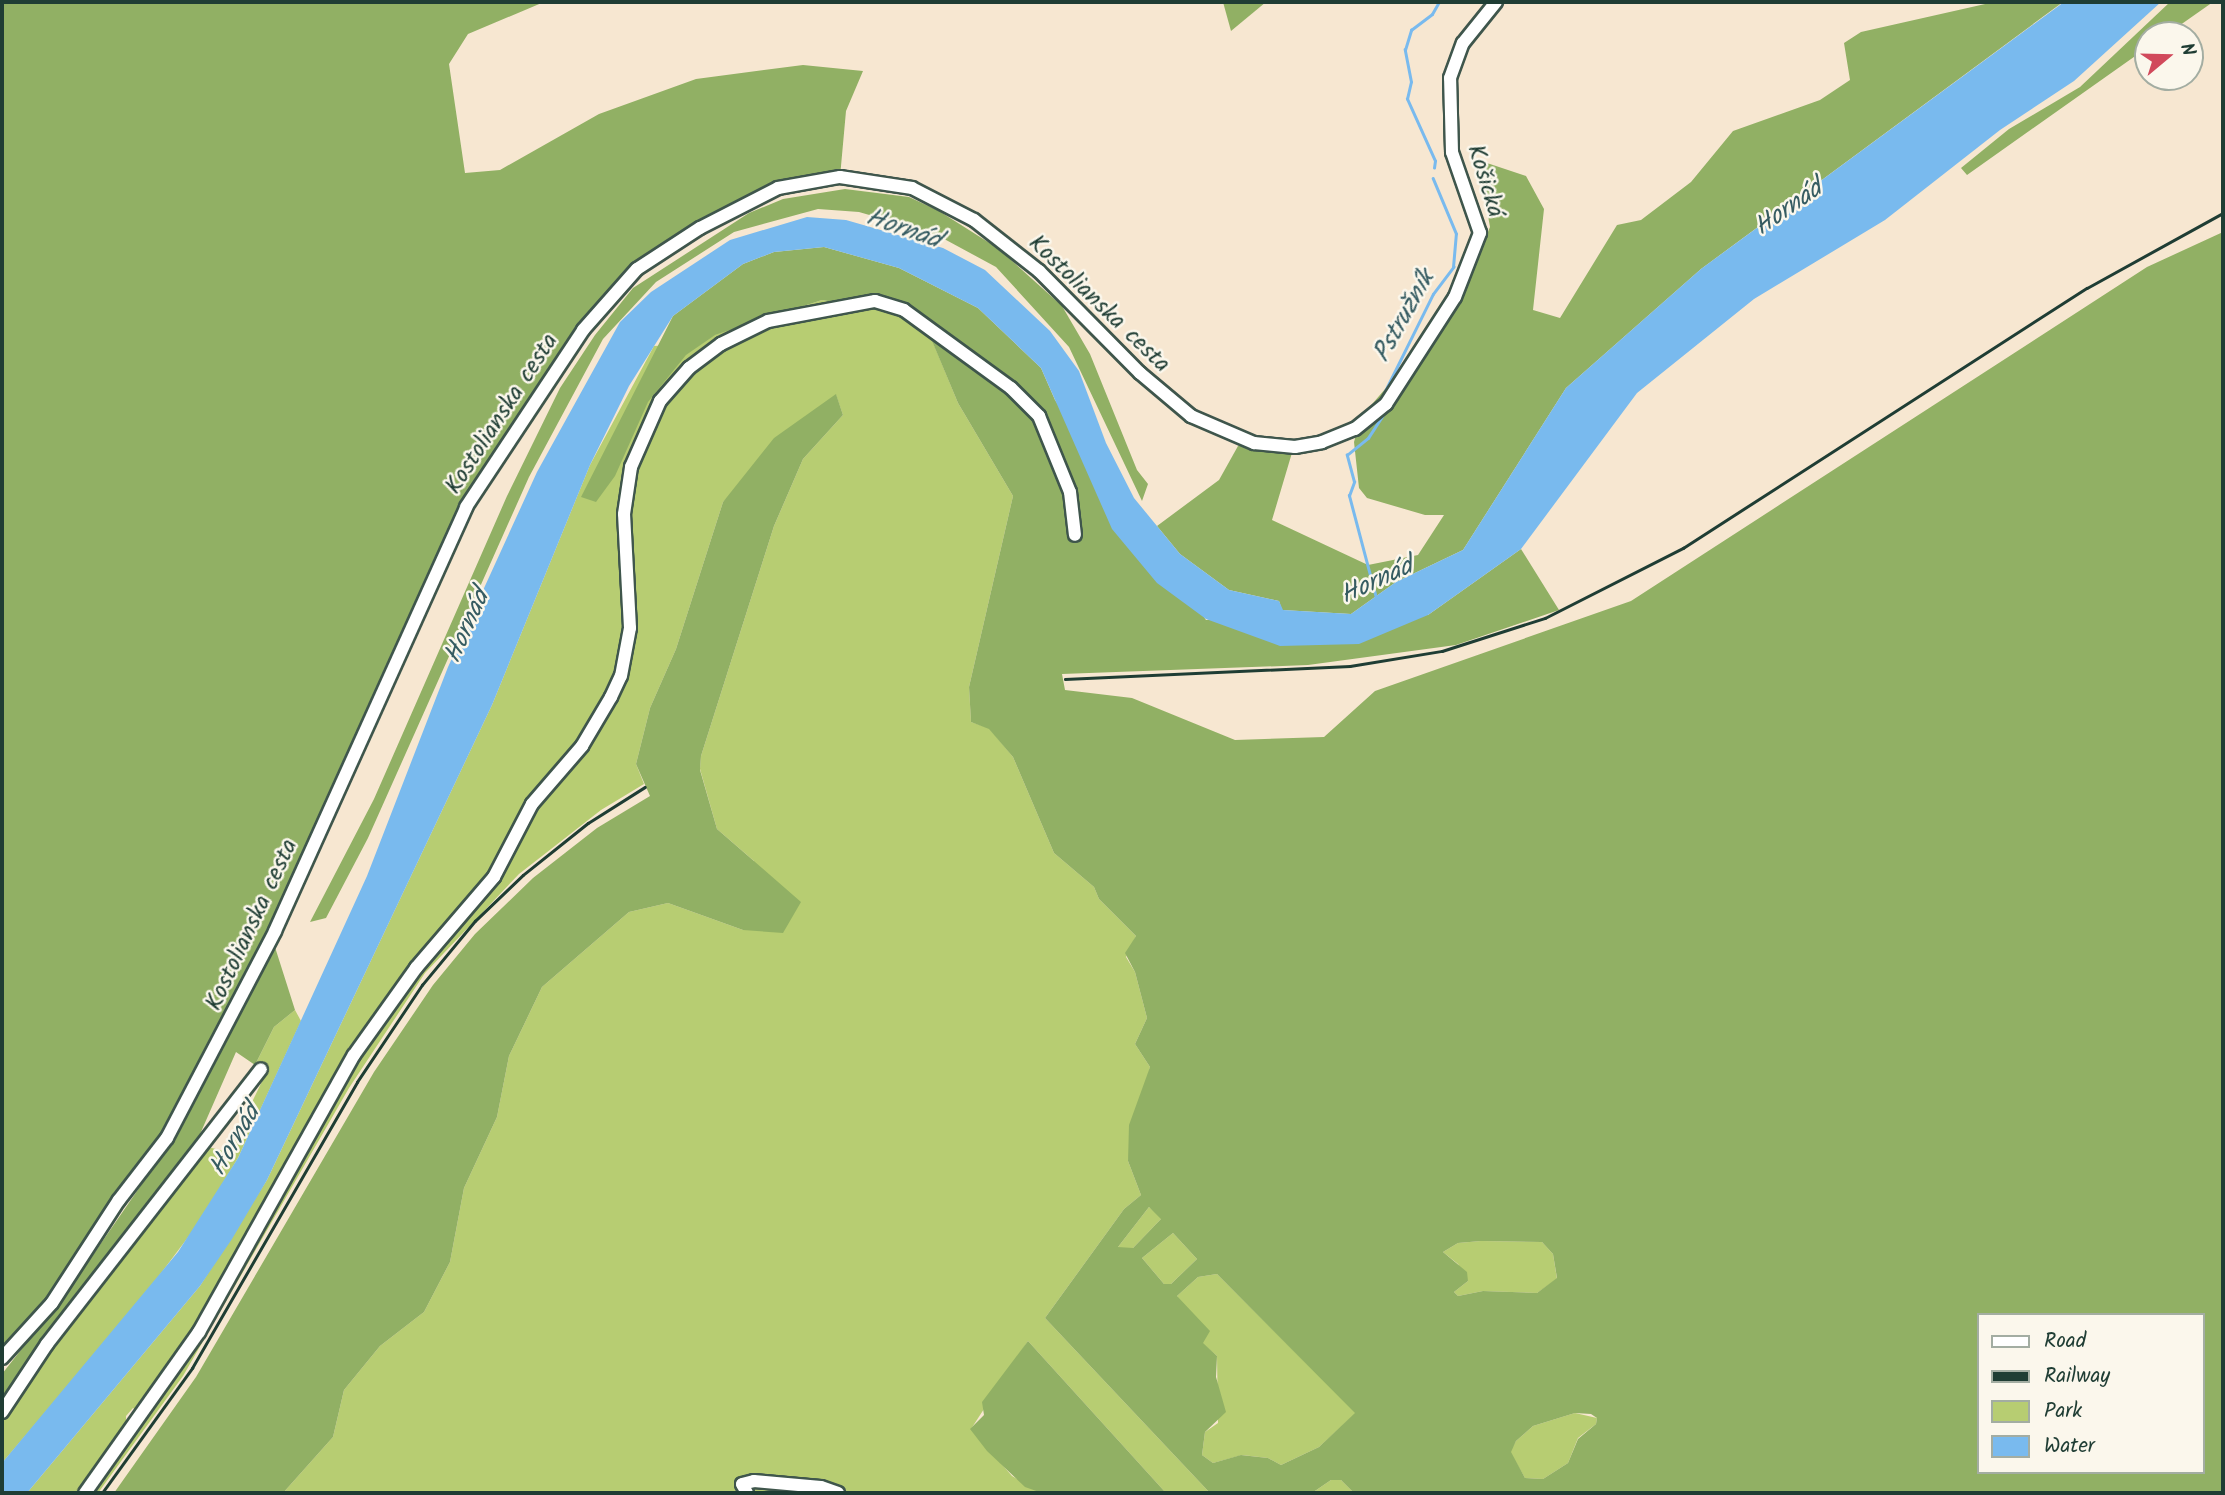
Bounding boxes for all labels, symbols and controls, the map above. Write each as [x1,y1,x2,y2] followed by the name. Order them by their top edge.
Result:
[2134,21,2204,91] north arrow
[2171,39,2203,60] text: N
[1460,141,1510,221] street label: Košická
[1749,174,1829,244] water label: Hornád
[862,203,944,257] water label: Hornád
[1022,229,1176,379] street label: Kostolianska cesta
[1367,266,1443,368] water label: Pstružník
[439,328,565,500] street label: Kostolianska cesta
[1336,552,1418,612] water label: Hornád
[438,586,498,668] water label: Hornád
[200,835,304,1015] street label: Kostolianska cesta
[203,1100,269,1182] water label: Hornád
[1976,1313,2204,1474] legend
[2044,1325,2086,1358] text: Road
[2044,1360,2110,1393] text: Railway
[2044,1395,2082,1428] text: Park
[2044,1430,2095,1463] text: Water

